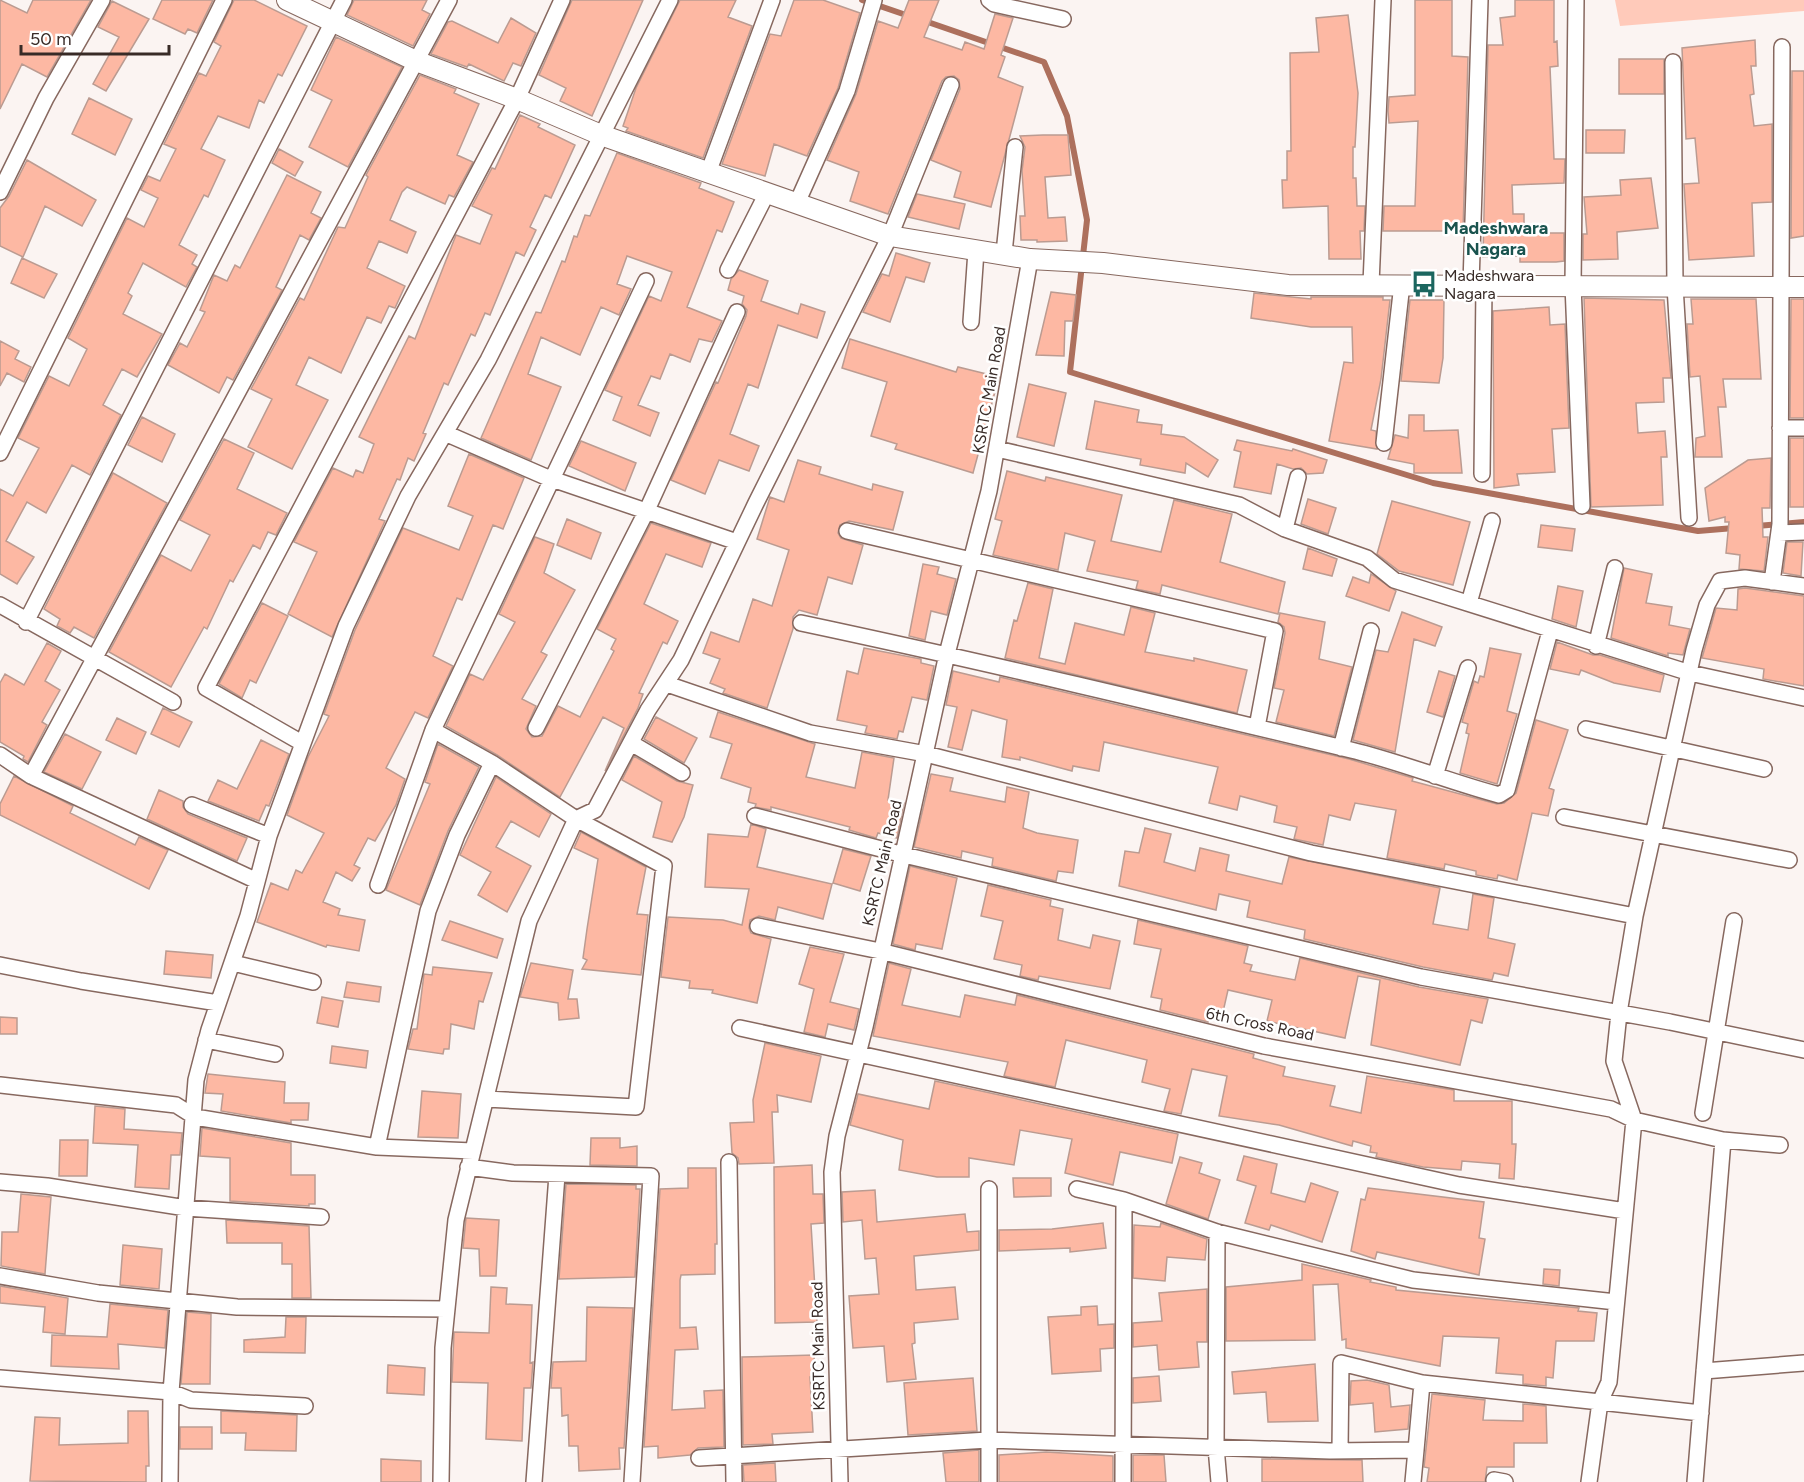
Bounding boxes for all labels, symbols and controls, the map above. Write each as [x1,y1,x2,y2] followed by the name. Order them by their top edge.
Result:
[21,18,170,56] scale bar
[30,28,72,50] text: 50 m
[1444,217,1548,260] district label: Madeshwara Nagara
[1444,266,1534,303] place label: Madeshwara Nagara
[1409,269,1439,299] bus stop icon: Madeshwara Nagara
[968,325,1010,455] street label: KSRTC Main Road
[858,798,906,928] street label: KSRTC Main Road
[1204,1003,1316,1045] street label: 6th Cross Road
[807,1281,829,1411] street label: KSRTC Main Road

